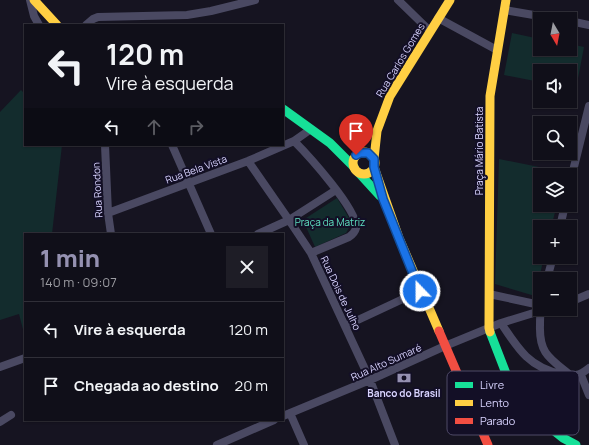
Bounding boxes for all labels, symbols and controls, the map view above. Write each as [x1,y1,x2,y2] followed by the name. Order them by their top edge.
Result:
[533,12,577,56] north arrow
[533,12,577,316] map controls
[372,20,428,100] street label: Rua Carlos Gomes
[106,35,184,73] text: 120 m
[40,40,92,92] icon: left
[533,64,577,108] button: sound
[106,71,234,95] text: Vire à esquerda
[472,107,486,195] street label: Praça Mário Batista
[339,114,373,155] pin
[101,116,123,138] icon: left
[143,116,165,138] icon: ahead
[185,116,207,138] icon: right
[533,116,577,160] button: search
[345,120,367,142] icon: arrive
[163,151,229,187] street label: Rua Bela Vista
[89,162,105,218] street label: Rua Rondon
[533,168,577,212] button: layers
[295,215,365,229] park label: Praça da Matriz
[533,220,577,264] button: +
[40,241,100,274] text: 1 min
[226,246,268,288] button: close
[318,254,364,333] street label: Rua Dois de Julho
[399,270,441,312] position arrow
[533,272,577,316] button: −
[40,273,117,291] text: 140 m · 09:07
[40,319,62,341] icon: left
[74,319,186,340] text: Vire à esquerda
[229,319,268,340] text: 120 m
[349,340,424,384] street label: Rua Alto Sumaré
[396,370,412,386] bank icon: Banco do Brasil
[447,371,579,435] legend
[40,375,62,397] icon: arrive
[74,375,219,396] text: Chegada ao destino
[235,375,268,396] text: 20 m
[480,377,505,392] text: Livre
[367,386,441,400] place label: Banco do Brasil
[480,395,510,410] text: Lento
[480,413,516,428] text: Parado

